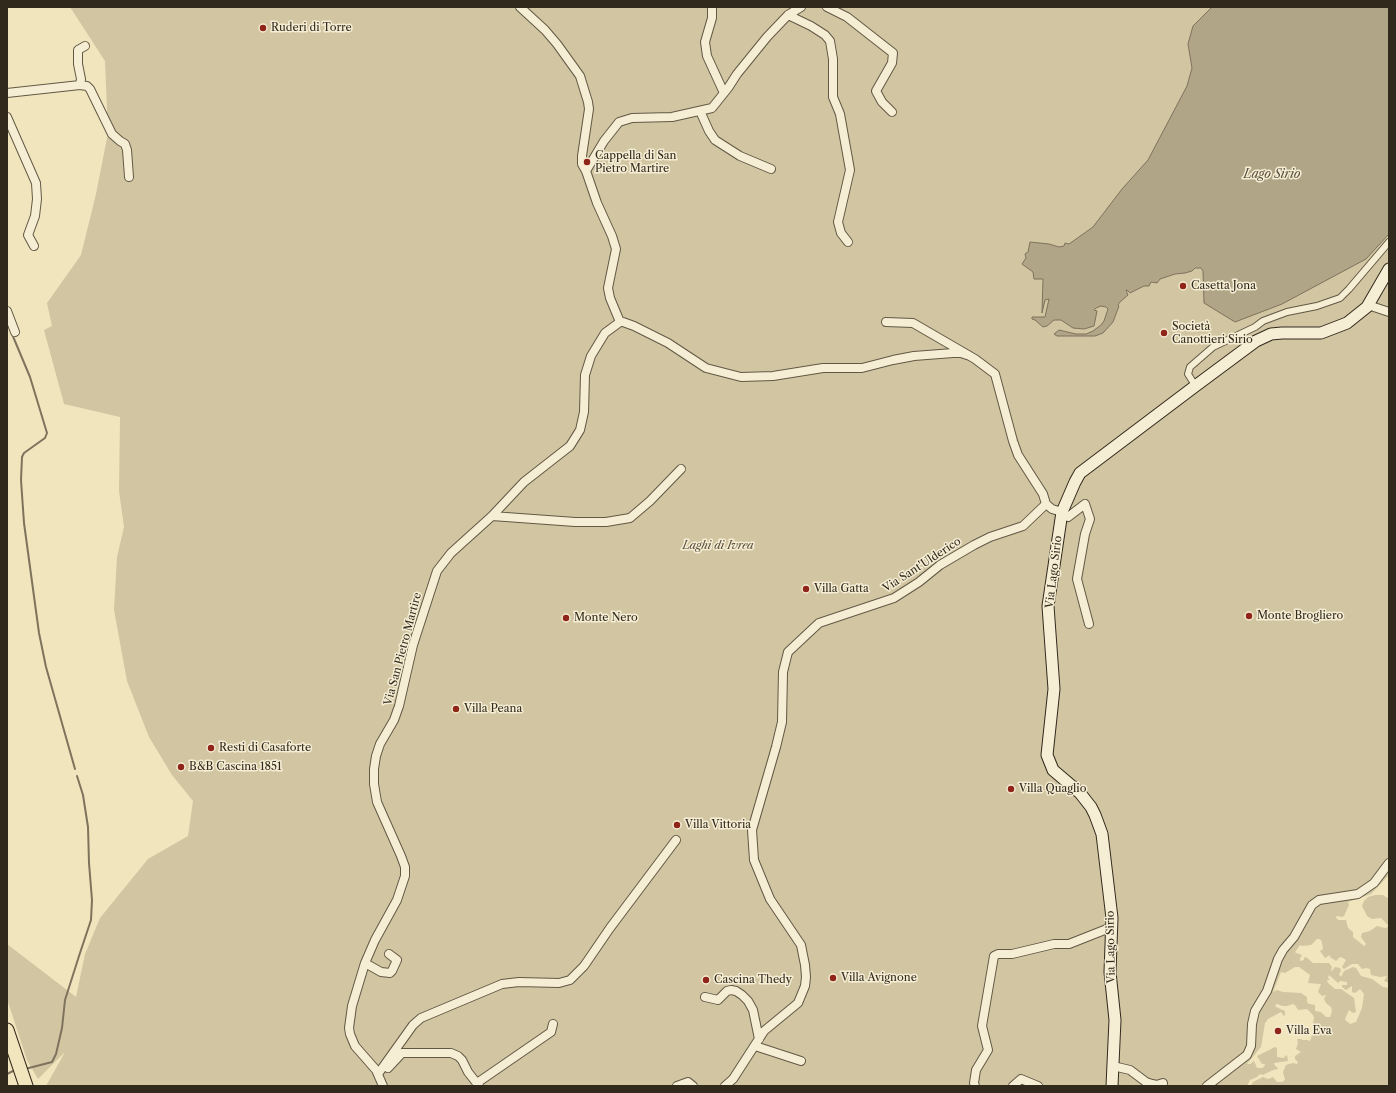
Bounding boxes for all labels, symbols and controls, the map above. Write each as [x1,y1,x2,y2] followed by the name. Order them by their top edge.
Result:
[271,21,352,35] place label: Ruderi di Torre
[258,23,268,33] marker: Ruderi di Torre
[595,149,676,175] place label: Cappella di San Pietro Martire
[582,157,592,167] marker: Cappella di San Pietro Martire
[1244,168,1300,182] water label: Lago Sirio
[1191,279,1256,293] place label: Casetta Jona
[1178,281,1188,291] marker: Casetta Jona
[1172,320,1253,346] place label: Società Canottieri Sirio
[1159,328,1169,338] marker: Società Canottieri Sirio
[880,535,964,595] street label: Via Sant'Ulderico
[1043,535,1065,609] street label: Via Lago Sirio
[682,539,754,553] park label: Laghi di Ivrea
[814,582,869,596] place label: Villa Gatta
[801,584,811,594] marker: Villa Gatta
[382,591,424,707] street label: Via San Pietro Martire
[1257,609,1343,623] place label: Monte Brogliero
[574,611,638,625] place label: Monte Nero
[1244,611,1254,621] marker: Monte Brogliero
[561,613,571,623] marker: Monte Nero
[464,702,522,716] place label: Villa Peana
[451,704,461,714] marker: Villa Peana
[219,741,311,755] place label: Resti di Casaforte
[206,743,216,753] marker: Resti di Casaforte
[189,760,282,774] place label: B&B Cascina 1851
[176,762,186,772] marker: B&B Cascina 1851
[1019,782,1086,796] place label: Villa Quaglio
[1006,784,1016,794] marker: Villa Quaglio
[685,818,751,832] place label: Villa Vittoria
[672,820,682,830] marker: Villa Vittoria
[1104,910,1118,984] street label: Via Lago Sirio
[841,971,917,985] place label: Villa Avignone
[714,973,792,987] place label: Cascina Thedy
[828,973,838,983] marker: Villa Avignone
[701,975,711,985] marker: Cascina Thedy
[1286,1024,1332,1038] place label: Villa Eva
[1273,1026,1283,1036] marker: Villa Eva

